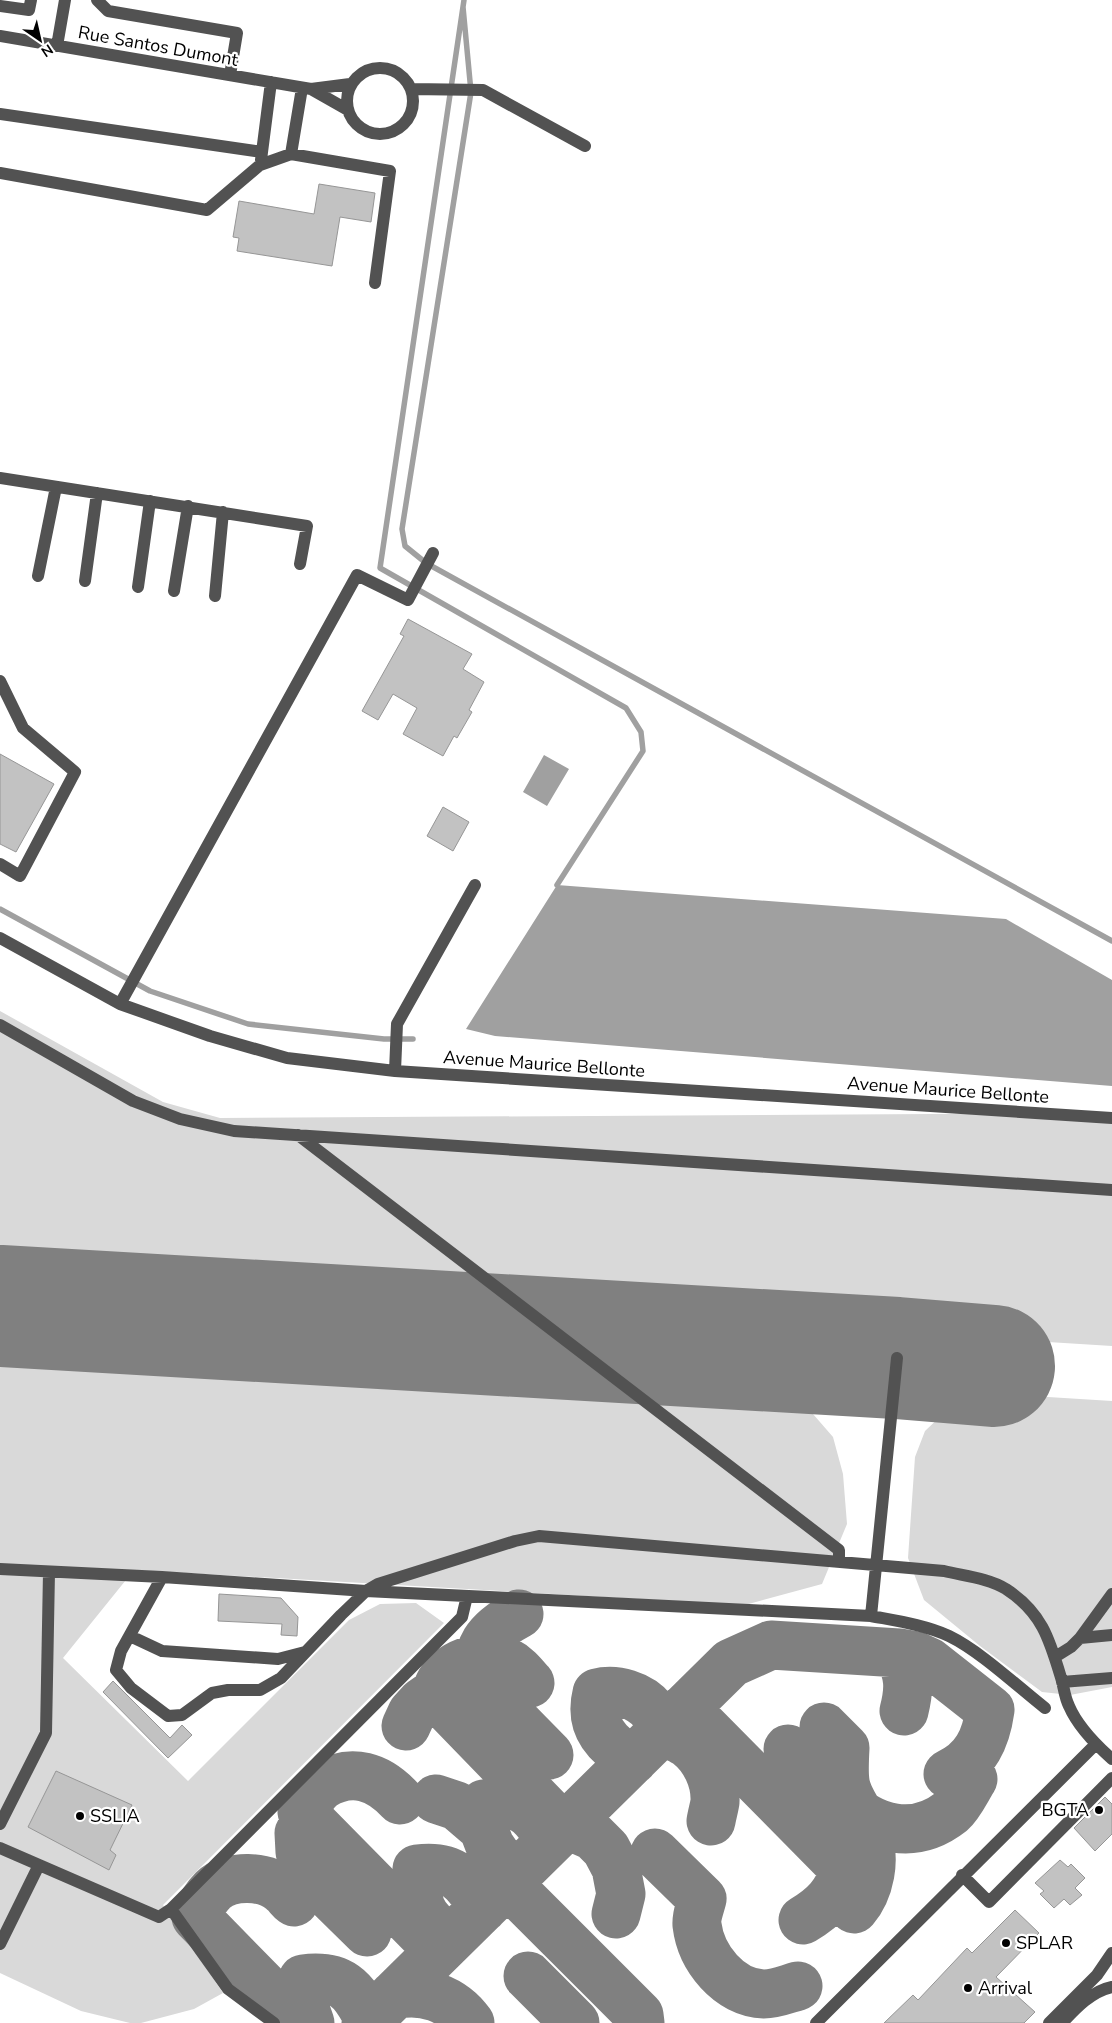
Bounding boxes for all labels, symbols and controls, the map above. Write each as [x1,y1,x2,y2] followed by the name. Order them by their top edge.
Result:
[15,15,65,65] north arrow
[76,20,241,72] street label: Rue Santos Dumont
[37,40,57,61] text: N
[442,1045,646,1083] street label: Avenue Maurice Bellonte
[846,1071,1050,1109] street label: Avenue Maurice Bellonte
[1041,1798,1089,1822] place label: BGTA
[90,1804,140,1828] place label: SSLIA
[1093,1804,1105,1816] marker: BGTA
[74,1810,86,1822] marker: SSLIA
[1016,1931,1073,1955] place label: SPLAR
[1000,1937,1012,1949] marker: SPLAR
[978,1976,1033,2000] place label: Arrival
[962,1982,974,1994] marker: Arrival

